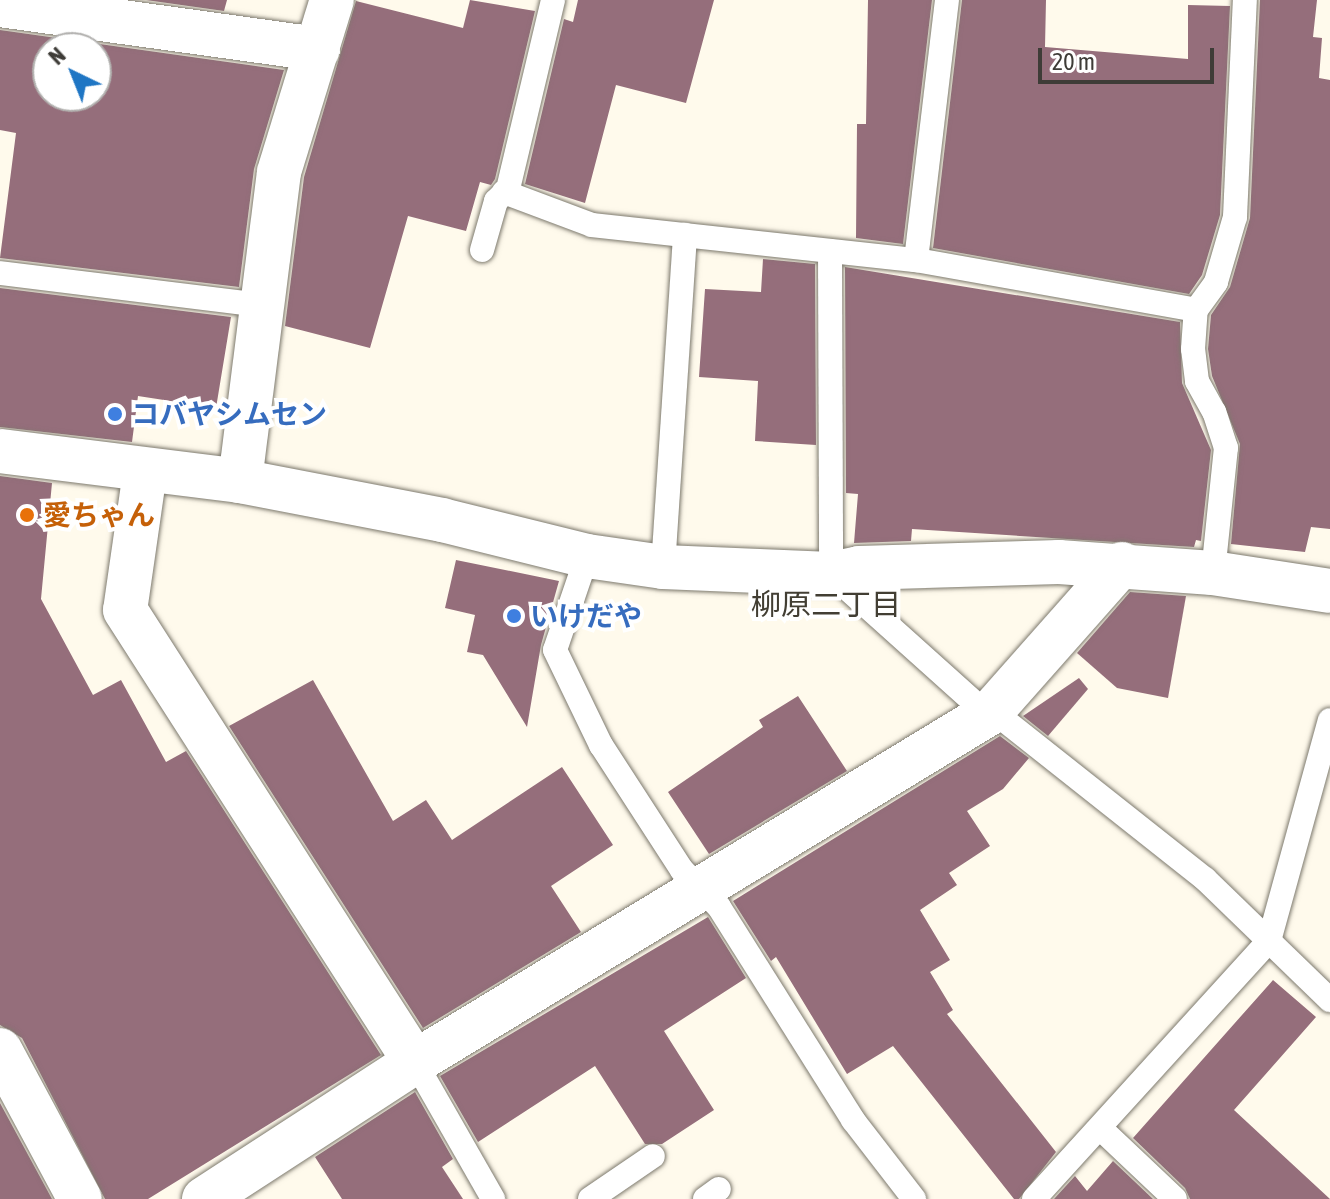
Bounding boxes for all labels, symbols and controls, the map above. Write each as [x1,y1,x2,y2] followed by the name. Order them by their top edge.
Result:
[32,32,112,112] north arrow
[1042,32,1218,82] scale bar
[43,42,71,70] text: N
[1052,48,1095,75] text: 20 m
[131,397,327,431] place label: コバヤシムセン
[106,405,124,423] marker: コバヤシムセン
[43,498,155,532] place label: 愛ちゃん
[18,506,36,524] marker: 愛ちゃん
[751,586,901,622] district label: 柳原二丁目
[530,599,642,633] place label: いけだや
[505,607,523,625] marker: いけだや

